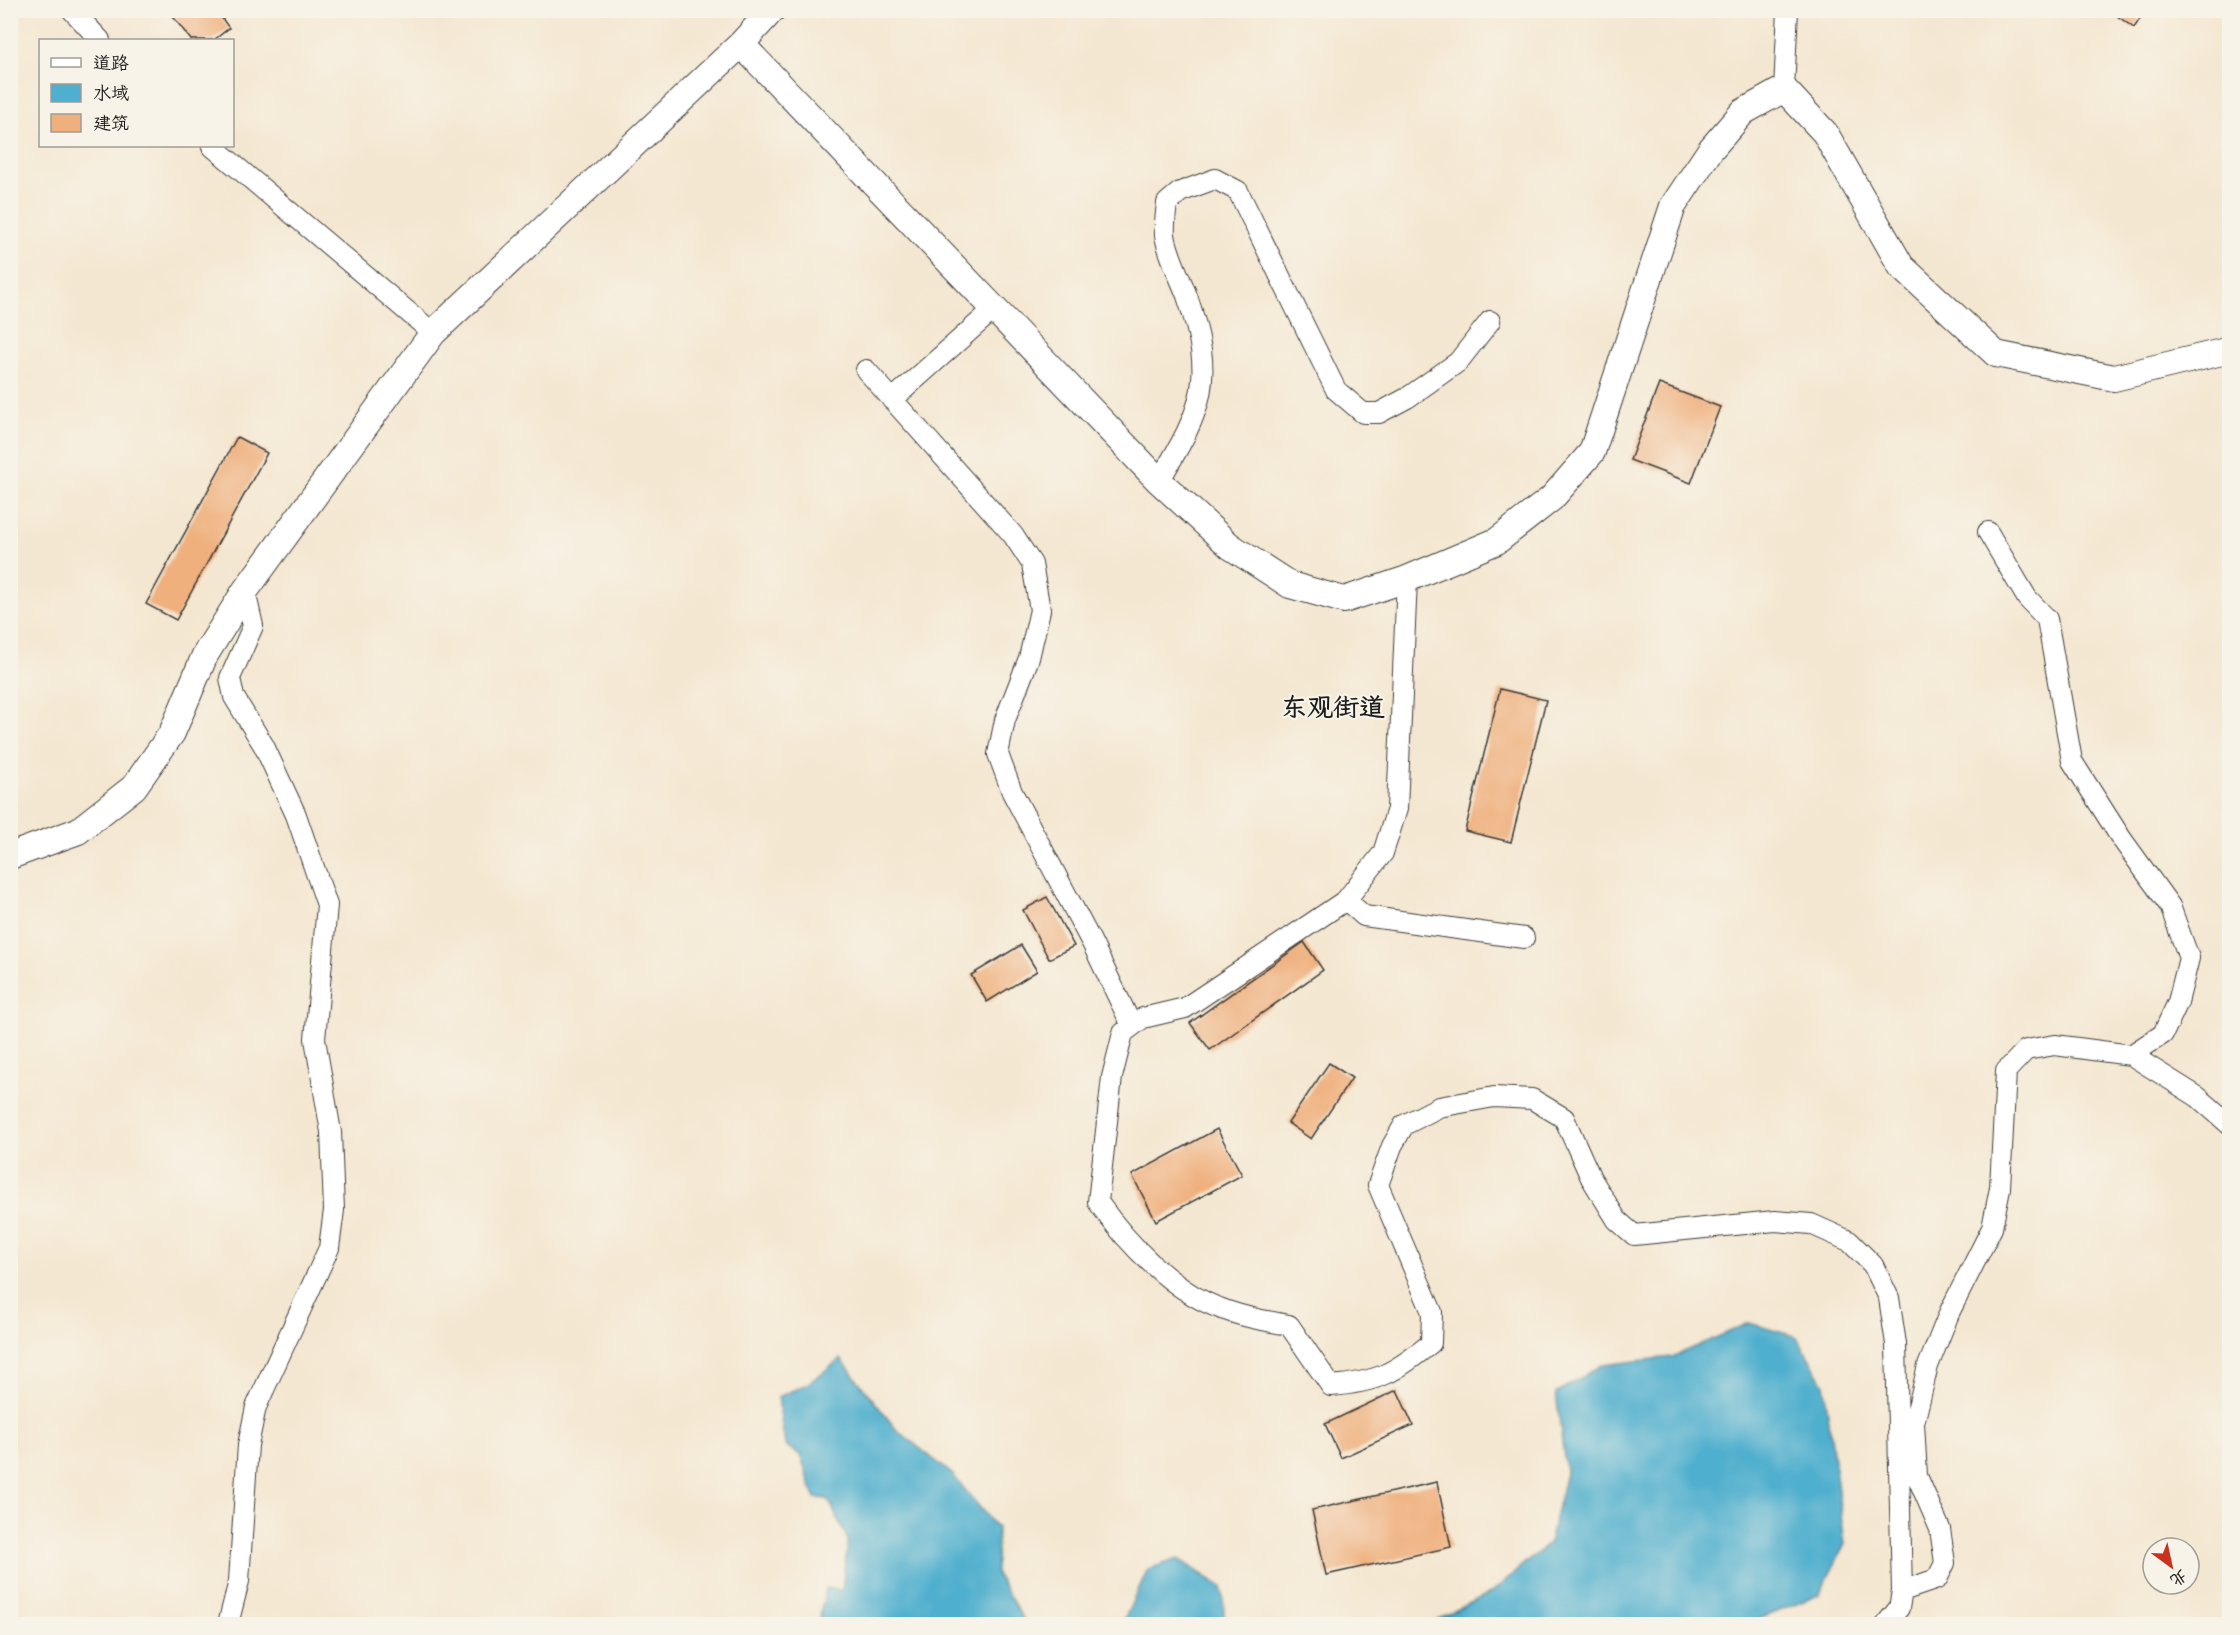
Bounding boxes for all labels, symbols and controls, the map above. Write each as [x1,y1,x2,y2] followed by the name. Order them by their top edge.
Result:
[39,39,234,147] legend
[93,52,129,75] text: 道路
[93,82,129,105] text: 水域
[93,112,129,135] text: 建筑
[1281,692,1385,724] district label: 东观街道
[2141,1536,2201,1596] north arrow
[2166,1565,2191,1590] text: 北

